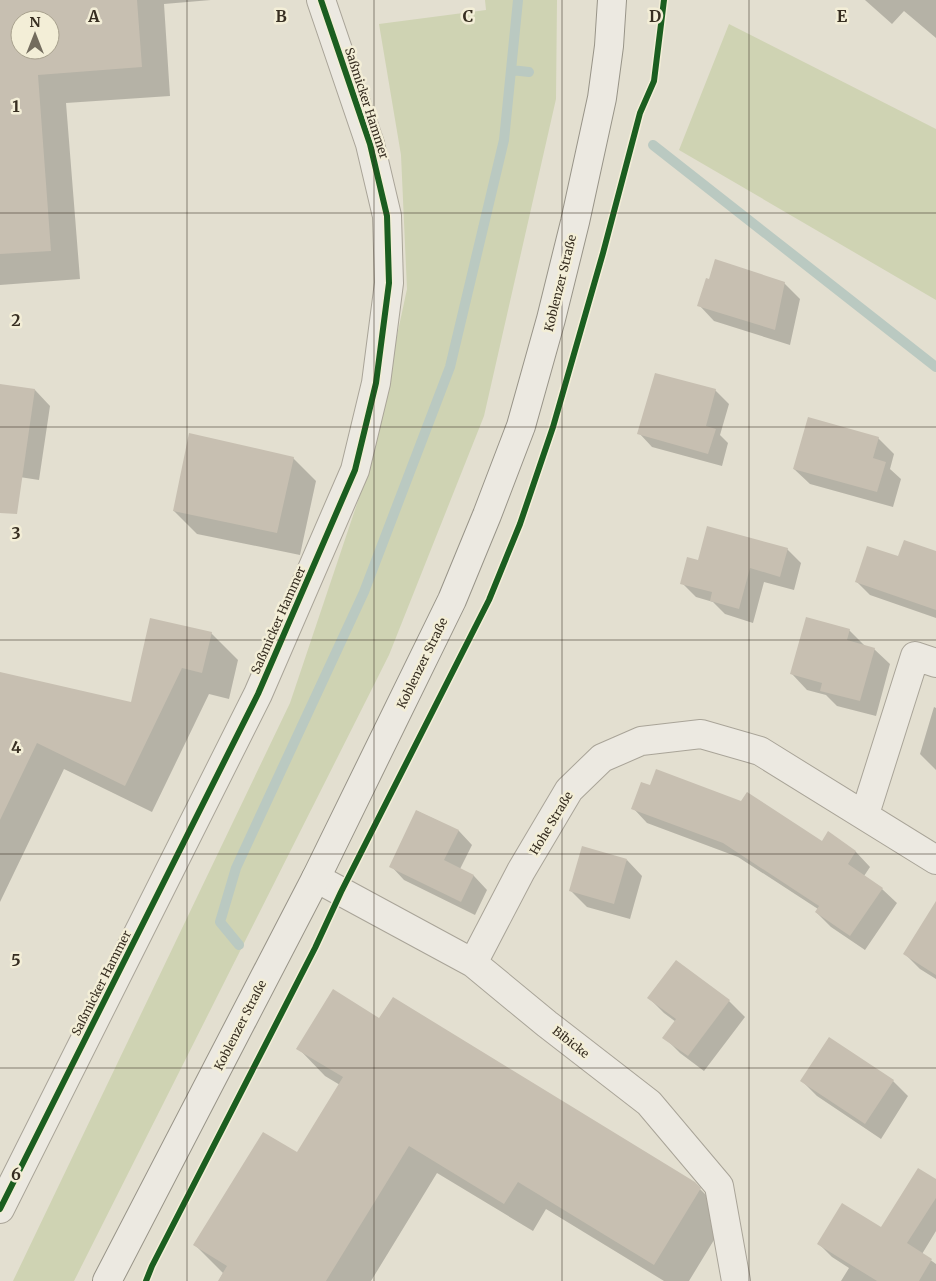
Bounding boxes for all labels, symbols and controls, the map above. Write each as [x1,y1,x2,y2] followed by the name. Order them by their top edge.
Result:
[87,6,100,26] text: A
[275,6,287,26] text: B
[463,6,473,26] text: C
[649,6,661,26] text: D
[837,6,848,26] text: E
[10,10,60,60] north arrow
[29,13,41,31] text: N
[342,45,392,161] street label: Saßmicker Hammer
[12,96,20,116] text: 1
[541,233,579,333] street label: Koblenzer Straße
[11,310,21,330] text: 2
[11,523,21,543] text: 3
[248,563,309,676] street label: Saßmicker Hammer
[394,615,450,711] street label: Koblenzer Straße
[11,737,21,757] text: 4
[526,789,576,857] street label: Hohe Straße
[68,927,134,1038] street label: Saßmicker Hammer
[11,950,21,970] text: 5
[211,977,269,1073] street label: Koblenzer Straße
[550,1023,592,1061] street label: Bibicke
[11,1164,21,1184] text: 6

